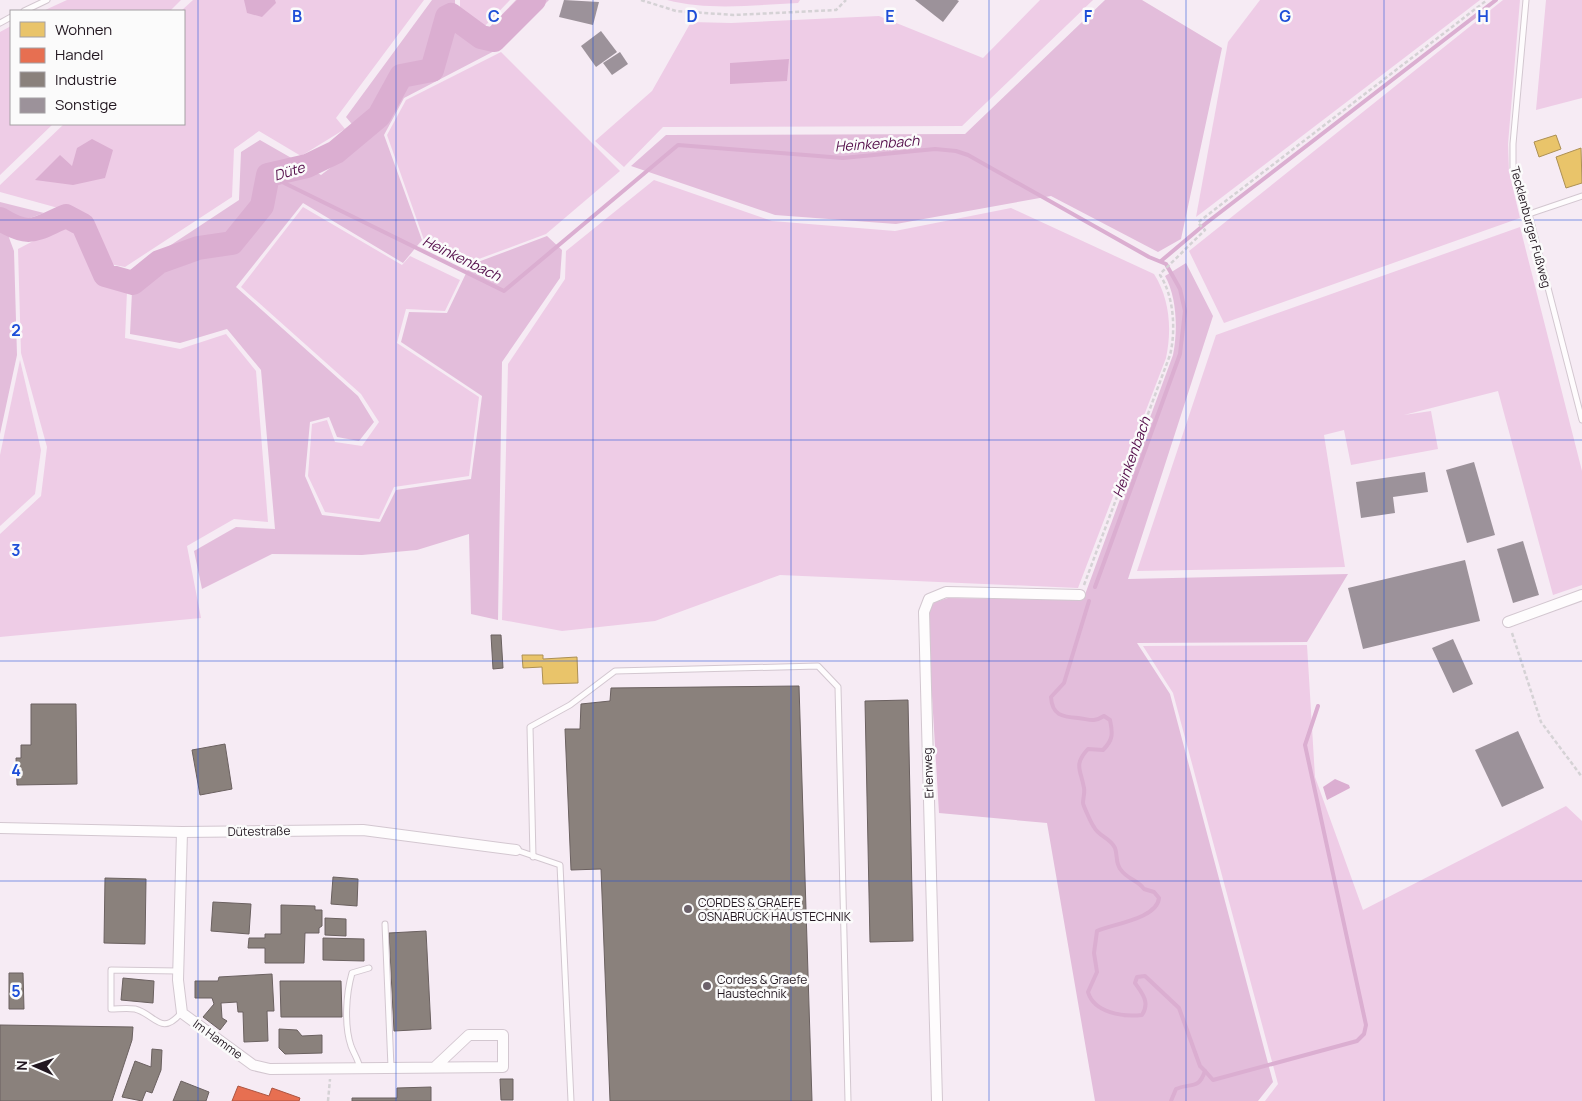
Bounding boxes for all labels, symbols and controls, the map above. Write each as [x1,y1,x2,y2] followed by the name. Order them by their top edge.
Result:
[292,5,302,27] text: B
[488,5,500,27] text: C
[686,5,698,27] text: D
[885,5,895,27] text: E
[1084,5,1093,27] text: F
[1279,5,1291,27] text: G
[1477,5,1489,27] text: H
[10,10,185,125] legend
[55,19,112,40] text: Wohnen
[55,44,104,65] text: Handel
[55,69,117,90] text: Industrie
[55,94,117,115] text: Sonstige
[834,131,921,155] water label: Heinkenbach
[271,157,307,185] water label: Düte
[1507,164,1555,290] street label: Tecklenburger Fußweg
[420,231,505,285] water label: Heinkenbach
[11,319,21,341] text: 2
[1108,413,1155,500] water label: Heinkenbach
[11,539,21,561] text: 3
[919,747,937,799] street label: Erlenweg
[11,759,21,781] text: 4
[227,822,291,840] street label: Dütestraße
[698,894,852,925] place label: CORDES & GRAEFE OSNABRÜCK HAUSTECHNIK
[682,903,694,915] marker: CORDES & GRAEFE OSNABRÜCK HAUSTECHNIK
[717,971,807,1002] place label: Cordes & Graefe Haustechnik
[11,980,21,1002] text: 5
[701,980,713,992] marker: Cordes & Graefe Haustechnik
[190,1015,246,1063] street label: Im Hamme
[10,1041,60,1091] north arrow
[12,1060,31,1071] text: N

